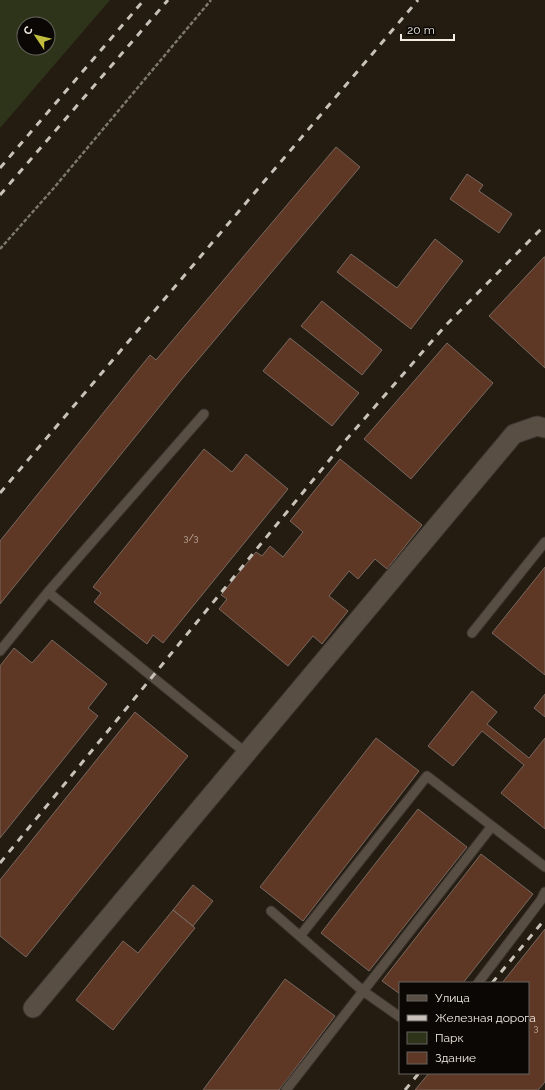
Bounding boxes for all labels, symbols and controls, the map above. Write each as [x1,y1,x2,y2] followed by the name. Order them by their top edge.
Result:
[16,16,56,56] north arrow
[401,16,454,42] scale bar
[21,23,36,37] text: С
[407,23,435,37] text: 20 m
[184,533,199,543] house number: 3/3
[399,982,529,1074] legend
[435,991,470,1005] text: Улица
[435,1011,536,1025] text: Железная дорога
[534,1023,539,1033] house number: 3
[435,1031,464,1045] text: Парк
[435,1051,476,1065] text: Здание

